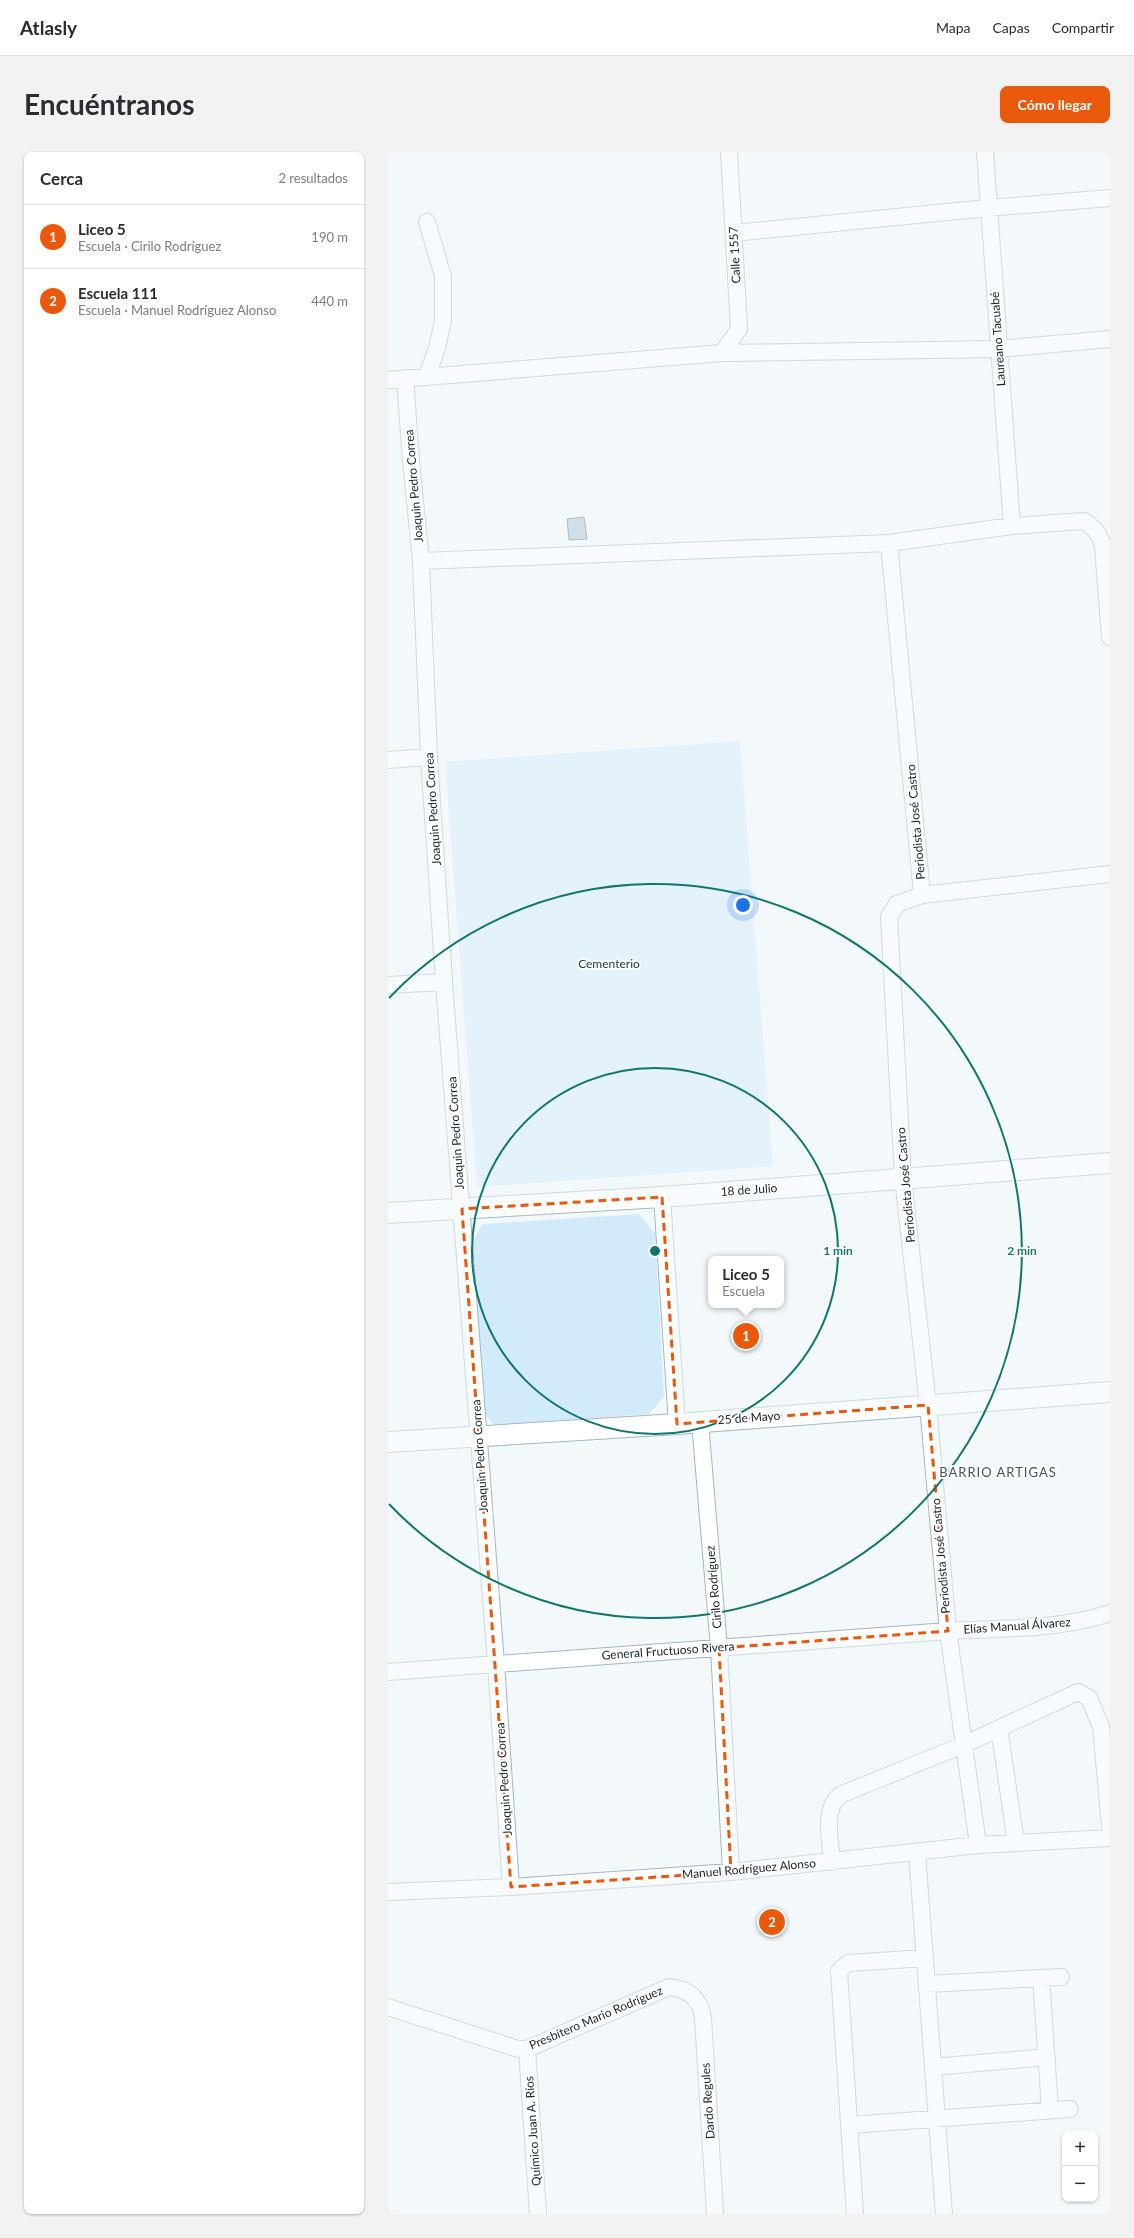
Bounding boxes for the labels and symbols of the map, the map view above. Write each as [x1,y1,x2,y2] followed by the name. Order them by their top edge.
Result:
[726,226,743,284] street label: Calle 1557
[987,291,1008,387] street label: Laureano Tacuabé
[401,429,426,543] street label: Joaquin Pedro Correa
[421,752,444,866] street label: Joaquin Pedro Correa
[903,764,928,880] street label: Periodista José Castro
[733,895,753,915] your location
[578,956,640,971] park label: Cementerio
[444,1076,467,1190] street label: Joaquin Pedro Correa
[893,1127,918,1243] street label: Periodista José Castro
[720,1180,778,1199] street label: 18 de Julio
[823,1243,853,1258] text: 1 min
[1007,1243,1037,1258] text: 2 min
[648,1244,662,1258] centre of rings
[733,1321,759,1351] pin: 1
[468,1399,491,1513] street label: Joaquin Pedro Correa
[717,1408,781,1427] street label: 25 de Mayo
[939,1464,1057,1480] district label: BARRIO ARTIGAS
[928,1498,953,1614] street label: Periodista José Castro
[702,1544,725,1629] street label: Cirilo Rodríguez
[963,1614,1072,1637] street label: Elías Manual Álvarez
[601,1638,735,1663] street label: General Fructuoso Rivera
[492,1722,515,1836] street label: Joaquin Pedro Correa
[681,1855,817,1882] street label: Manuel Rodríguez Alonso
[759,1907,785,1937] pin: 2
[527,1982,665,2052] street label: Presbítero Mario Rodríguez
[697,2062,718,2140] street label: Dardo Regules
[521,2076,544,2187] street label: Químico Juan A. Ríos

